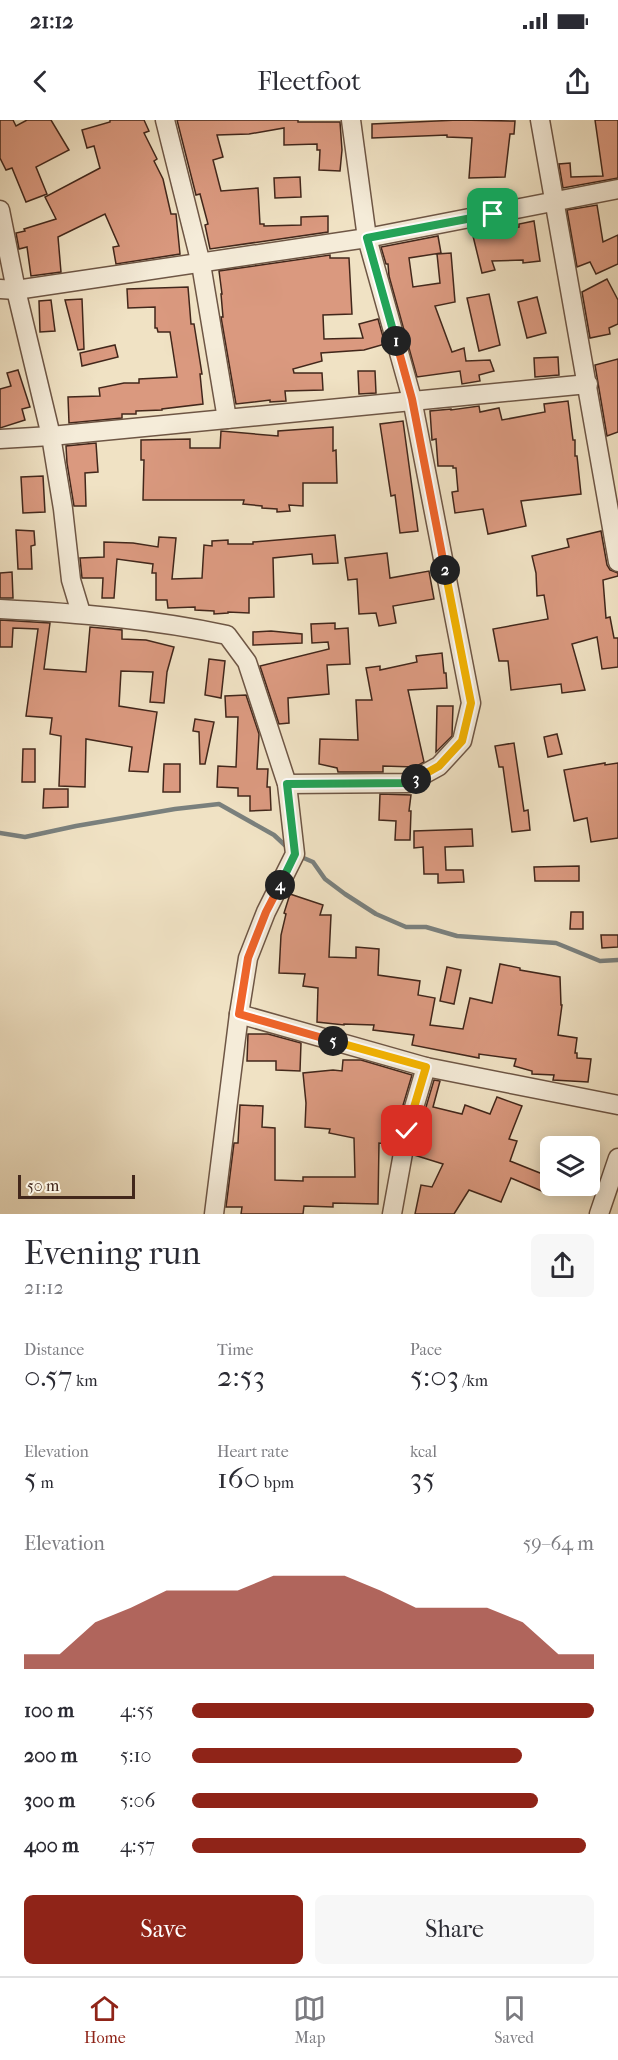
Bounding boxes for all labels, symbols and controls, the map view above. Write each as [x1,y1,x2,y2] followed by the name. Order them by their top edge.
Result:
[30,8,74,34] text: 21:12
[24,65,57,98] icon: back
[257,65,361,97] text: Fleetfoot
[561,65,594,98] icon: share
[467,188,518,239] pin
[476,197,509,230] icon: arrive
[381,326,411,356] pin: 1
[393,331,399,350] text: 1
[430,555,460,585] pin: 2
[441,560,449,579] text: 2
[401,764,431,794] pin: 3
[413,769,419,788] text: 3
[265,870,295,900] pin: 4
[275,875,285,894] text: 4
[318,1026,348,1056] pin: 5
[330,1031,336,1050] text: 5
[381,1105,432,1156] pin
[390,1114,423,1147] icon: check
[540,1136,600,1196] map controls
[540,1136,600,1196] button: layers
[18,1172,135,1200] scale bar
[27,1176,59,1195] text: 50 m
[24,1234,201,1273] text: Evening run
[531,1234,594,1297] button: share
[24,1276,64,1299] text: 21:12
[24,1340,84,1359] text: Distance
[217,1340,253,1359] text: Time
[410,1340,442,1359] text: Pace
[24,1359,73,1394] text: 0.57
[217,1359,265,1394] text: 2:53
[410,1359,459,1394] text: 5:03
[73,1371,98,1390] text: km
[459,1371,488,1390] text: /km
[24,1442,89,1461] text: Elevation
[217,1442,289,1461] text: Heart rate
[410,1442,437,1461] text: kcal
[24,1461,37,1496] text: 5
[217,1461,260,1496] text: 160
[410,1461,435,1496] text: 35
[37,1473,54,1492] text: m
[260,1473,294,1492] text: bpm
[24,1532,105,1555] text: Elevation
[523,1532,594,1555] text: 59–64 m
[24,1699,74,1722] text: 100 m
[120,1699,154,1722] text: 4:55
[24,1744,77,1767] text: 200 m
[120,1744,152,1767] text: 5:10
[24,1789,75,1812] text: 300 m
[120,1789,155,1812] text: 5:06
[24,1834,79,1857] text: 400 m
[120,1834,155,1857] text: 4:57
[24,1895,303,1964] button: Save
[315,1895,594,1964] button: Share
[84,1992,126,2047] tab: Home
[293,1992,326,2047] tab: Map
[494,1992,534,2047] tab: Saved

